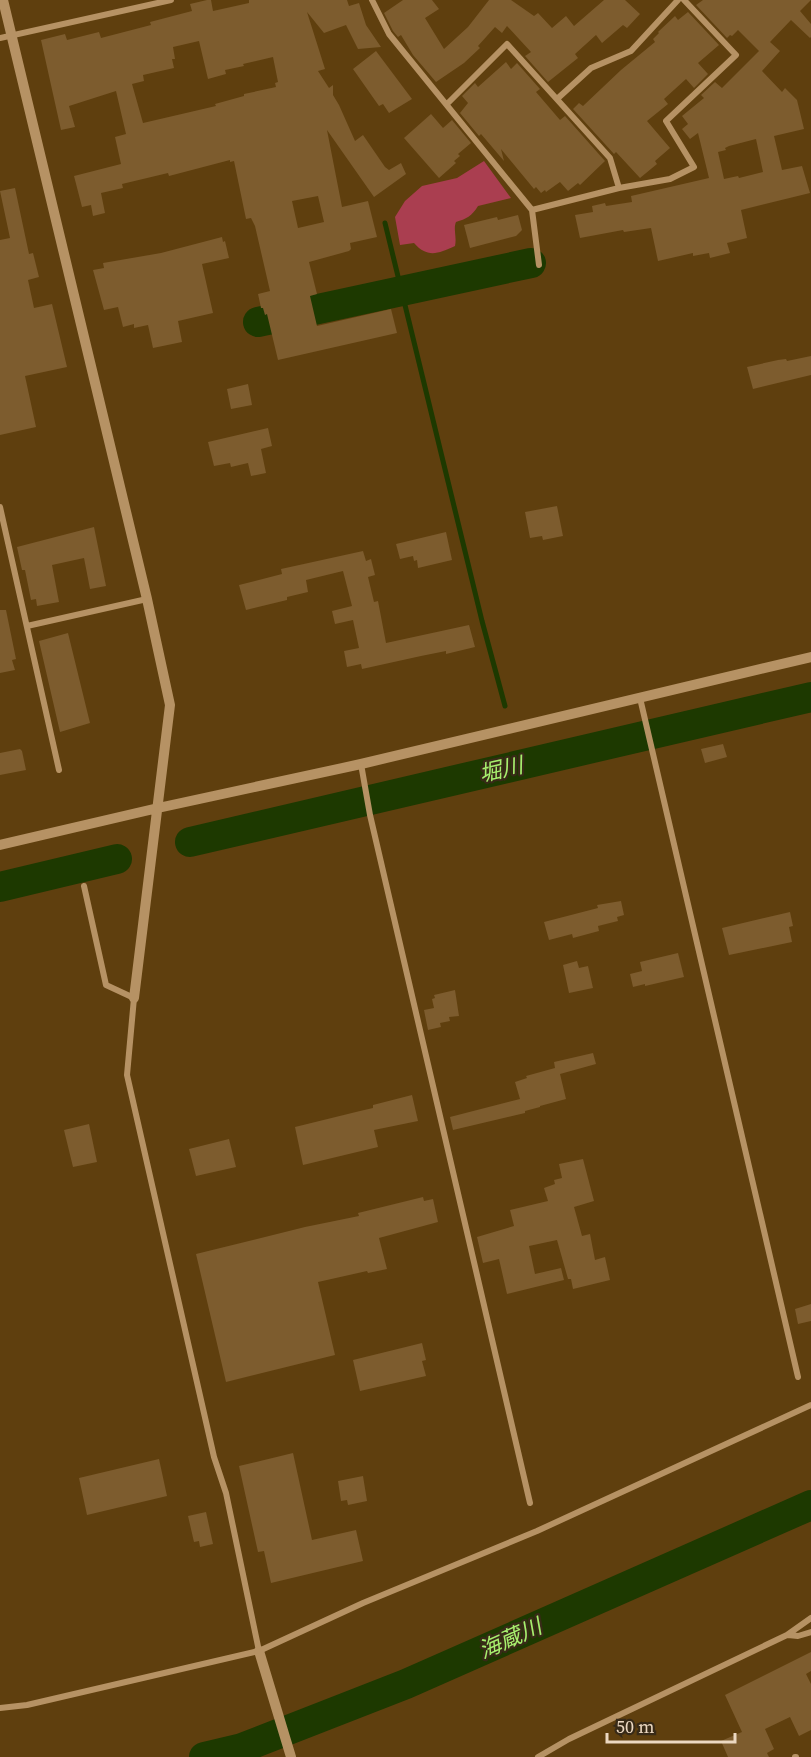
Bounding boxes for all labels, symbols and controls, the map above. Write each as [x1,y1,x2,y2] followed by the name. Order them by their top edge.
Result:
[476,749,528,789] water label: 堀川
[474,1610,548,1665] water label: 海蔵川
[607,1706,734,1744] scale bar
[616,1714,654,1739] text: 50 m

